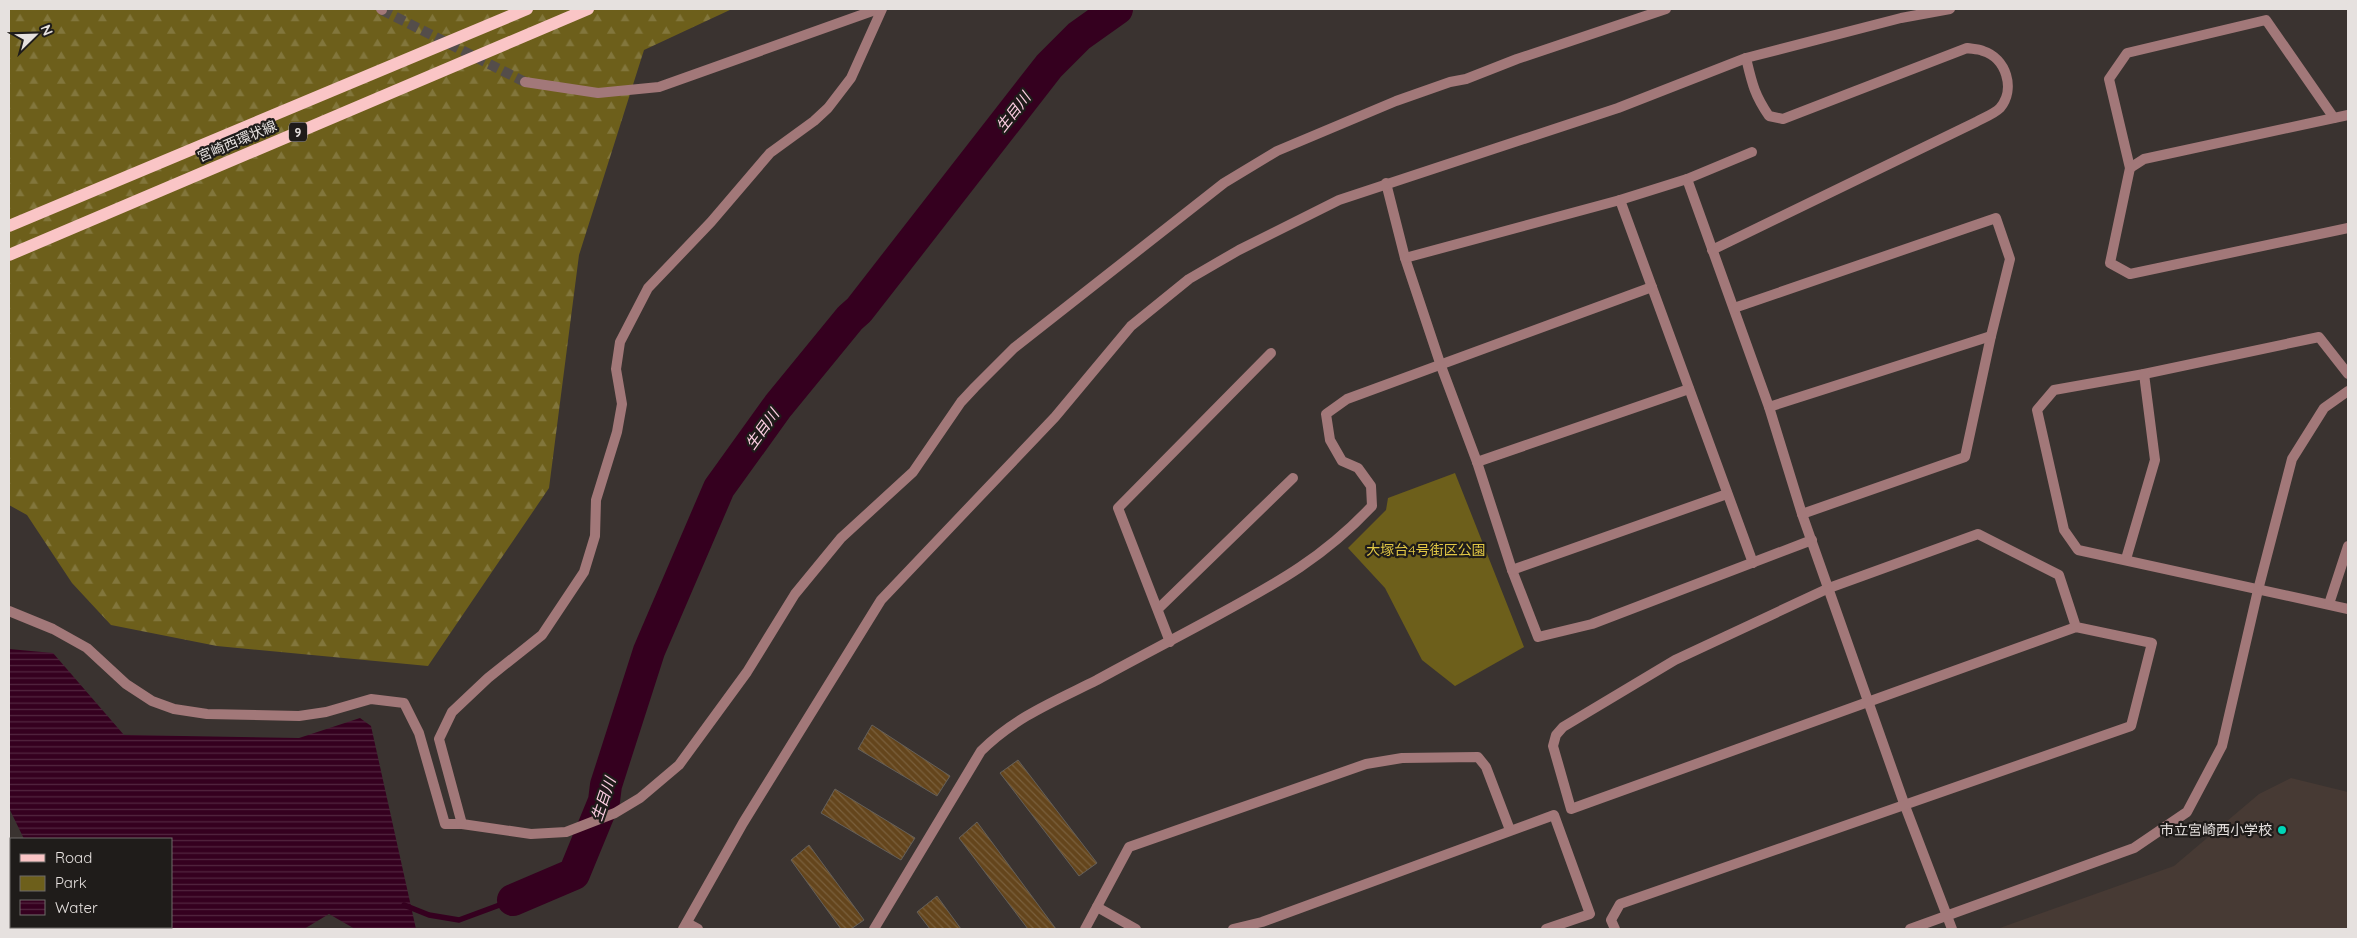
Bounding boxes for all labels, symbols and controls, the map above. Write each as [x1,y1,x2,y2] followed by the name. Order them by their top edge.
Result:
[10,10,60,60] north arrow
[37,22,57,38] text: N
[992,87,1036,136] water label: 生目川
[195,116,279,166] street label: 宮崎西環状線
[289,122,307,142] road number: 9
[741,404,784,453] water label: 生目川
[1366,541,1486,559] park label: 大塚台4号街区公園
[587,773,620,823] water label: 生目川
[2160,821,2272,839] place label: 市立宮崎西小学校
[2276,824,2288,836] marker: 市立宮崎西小学校
[10,838,172,928] legend
[55,848,92,867] text: Road
[55,873,87,892] text: Park
[55,898,98,917] text: Water

